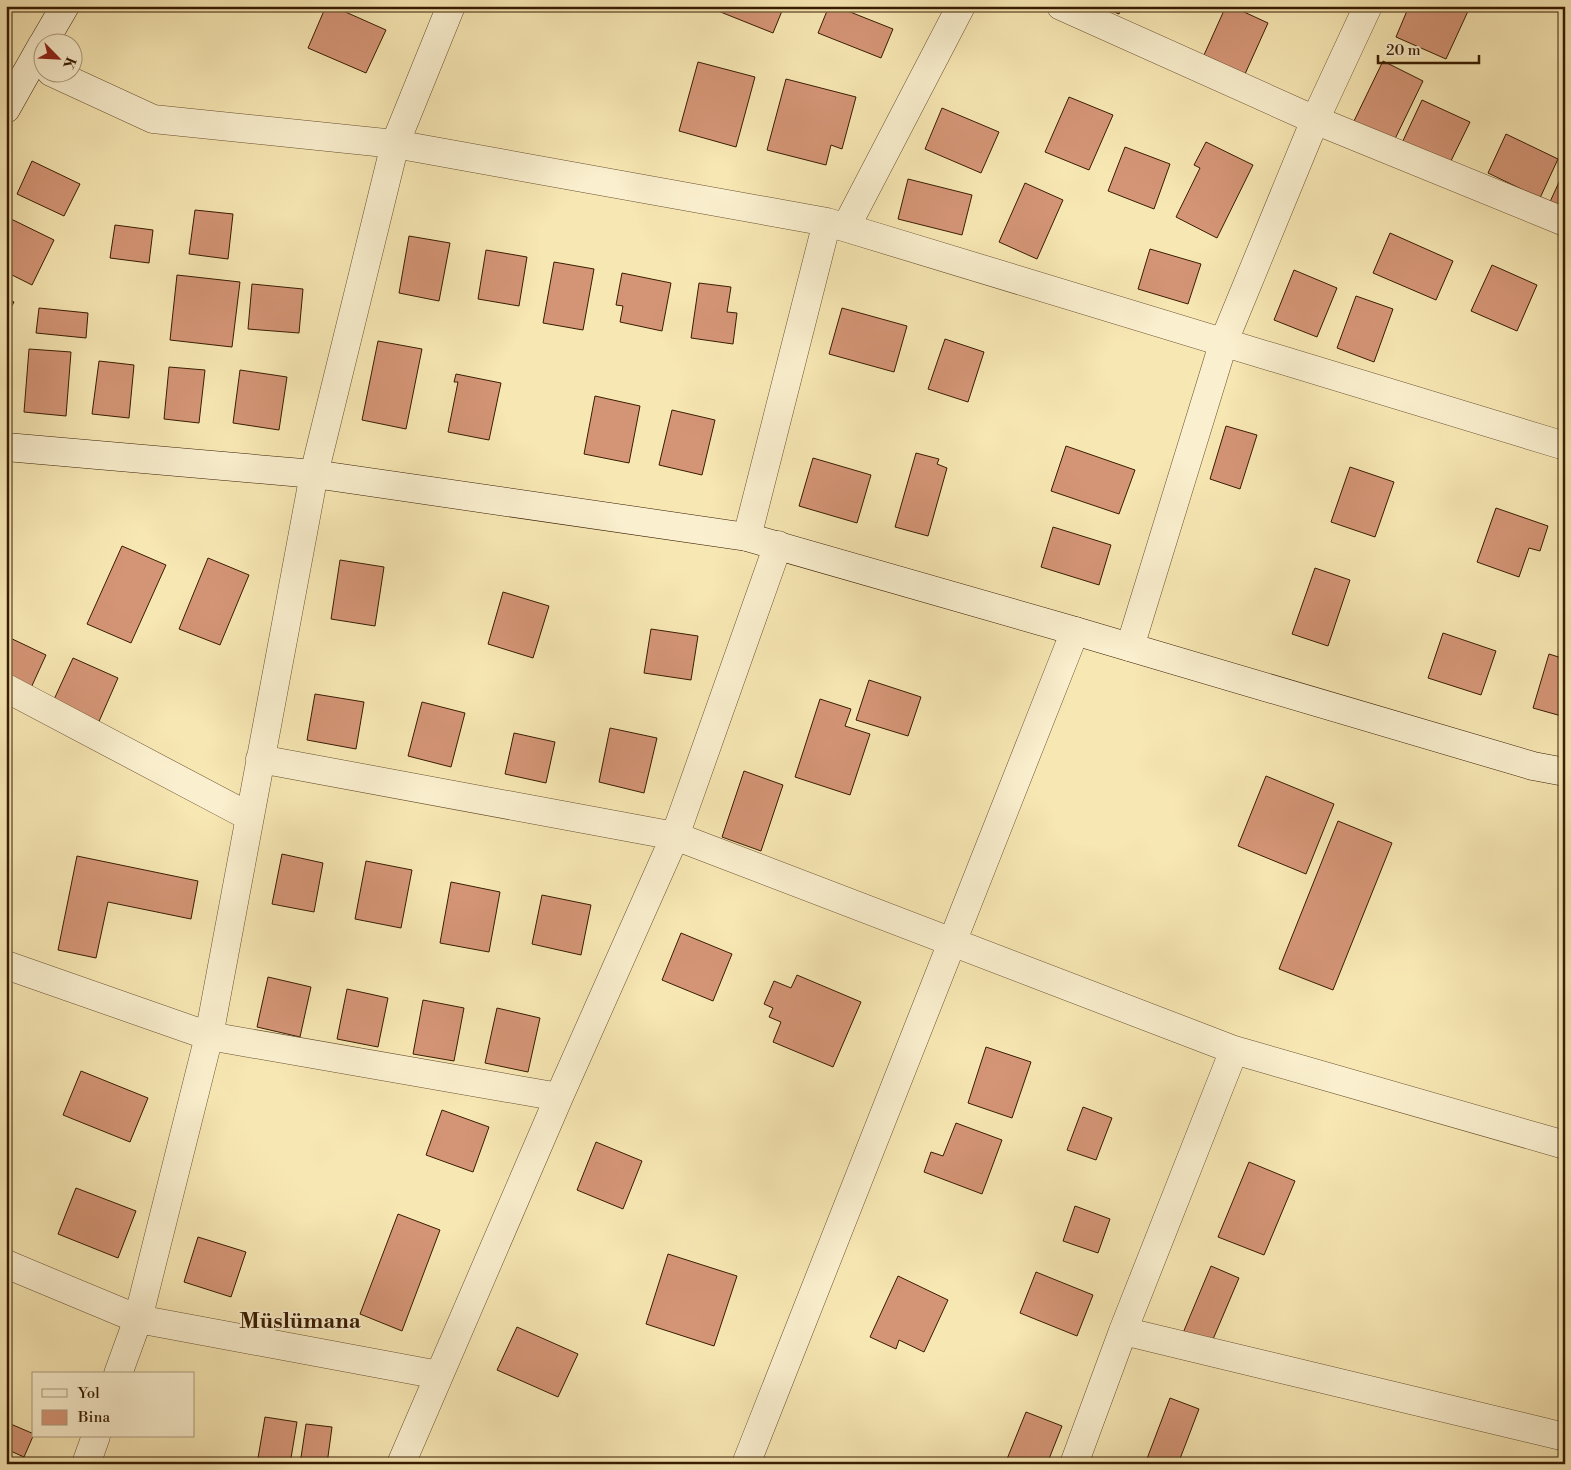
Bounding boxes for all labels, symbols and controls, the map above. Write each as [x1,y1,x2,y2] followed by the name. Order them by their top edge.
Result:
[32,32,82,82] north arrow
[1378,32,1480,64] scale bar
[1386,41,1421,60] text: 20 m
[58,54,79,72] text: K
[239,1308,362,1335] district label: Müslümana
[32,1372,195,1438] legend
[77,1384,100,1403] text: Yol
[77,1408,110,1427] text: Bina

